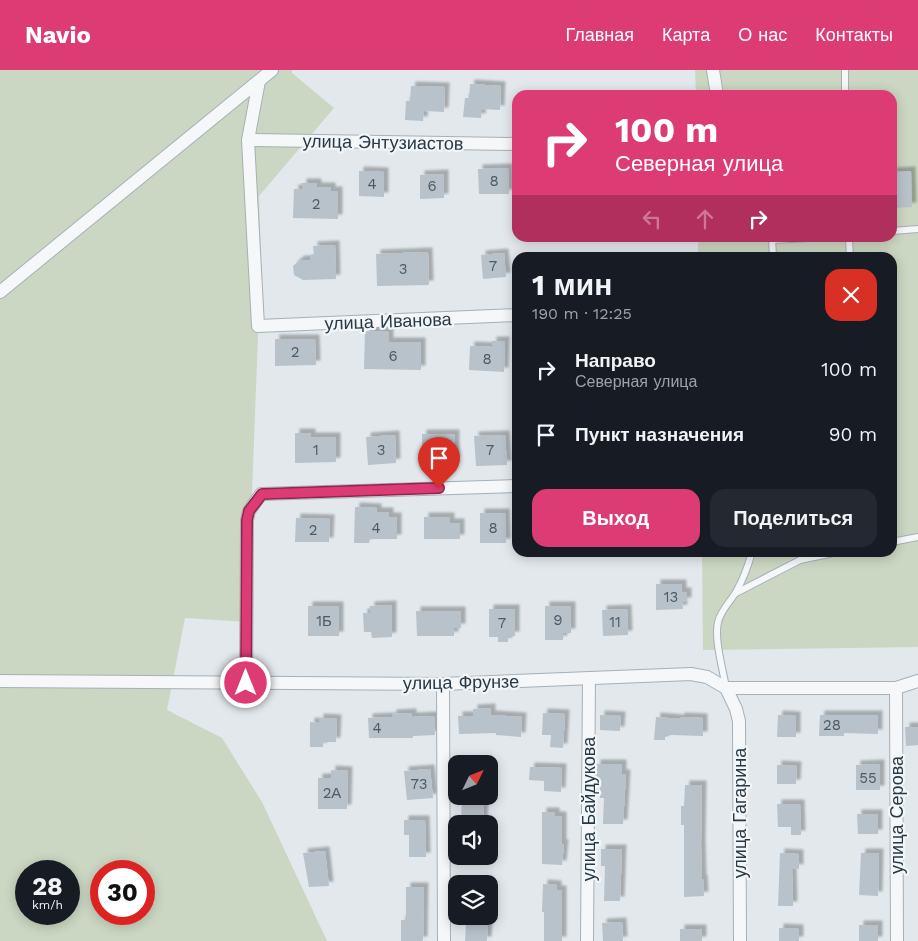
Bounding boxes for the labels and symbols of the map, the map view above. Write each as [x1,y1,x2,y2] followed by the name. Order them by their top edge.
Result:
[302,130,464,154] street label: улица Энтузиастов
[489,172,499,190] house number: 8
[367,175,377,193] house number: 4
[427,177,437,195] house number: 6
[312,195,320,213] house number: 2
[489,257,497,275] house number: 7
[399,260,407,278] house number: 3
[324,308,453,334] street label: улица Иванова
[291,343,299,361] house number: 2
[388,347,398,365] house number: 6
[482,350,492,368] house number: 8
[418,437,460,488] pin
[313,441,319,459] house number: 1
[377,441,385,459] house number: 3
[486,441,494,459] house number: 7
[371,519,381,537] house number: 4
[488,519,498,537] house number: 8
[309,521,317,539] house number: 2
[664,588,678,606] house number: 13
[553,611,563,629] house number: 9
[316,612,332,630] house number: 1Б
[609,613,621,631] house number: 11
[498,614,506,632] house number: 7
[219,656,271,708] position arrow
[403,670,519,694] street label: улица Фрунзе
[823,716,841,734] house number: 28
[372,719,382,737] house number: 4
[578,736,599,881] street label: улица Байдукова
[729,747,750,878] street label: улица Гагарина
[448,755,498,805] north arrow
[886,755,907,874] street label: улица Серова
[859,769,877,787] house number: 55
[410,775,428,793] house number: 73
[323,784,341,802] house number: 2А
[90,860,155,925] speed limit sign: 30

